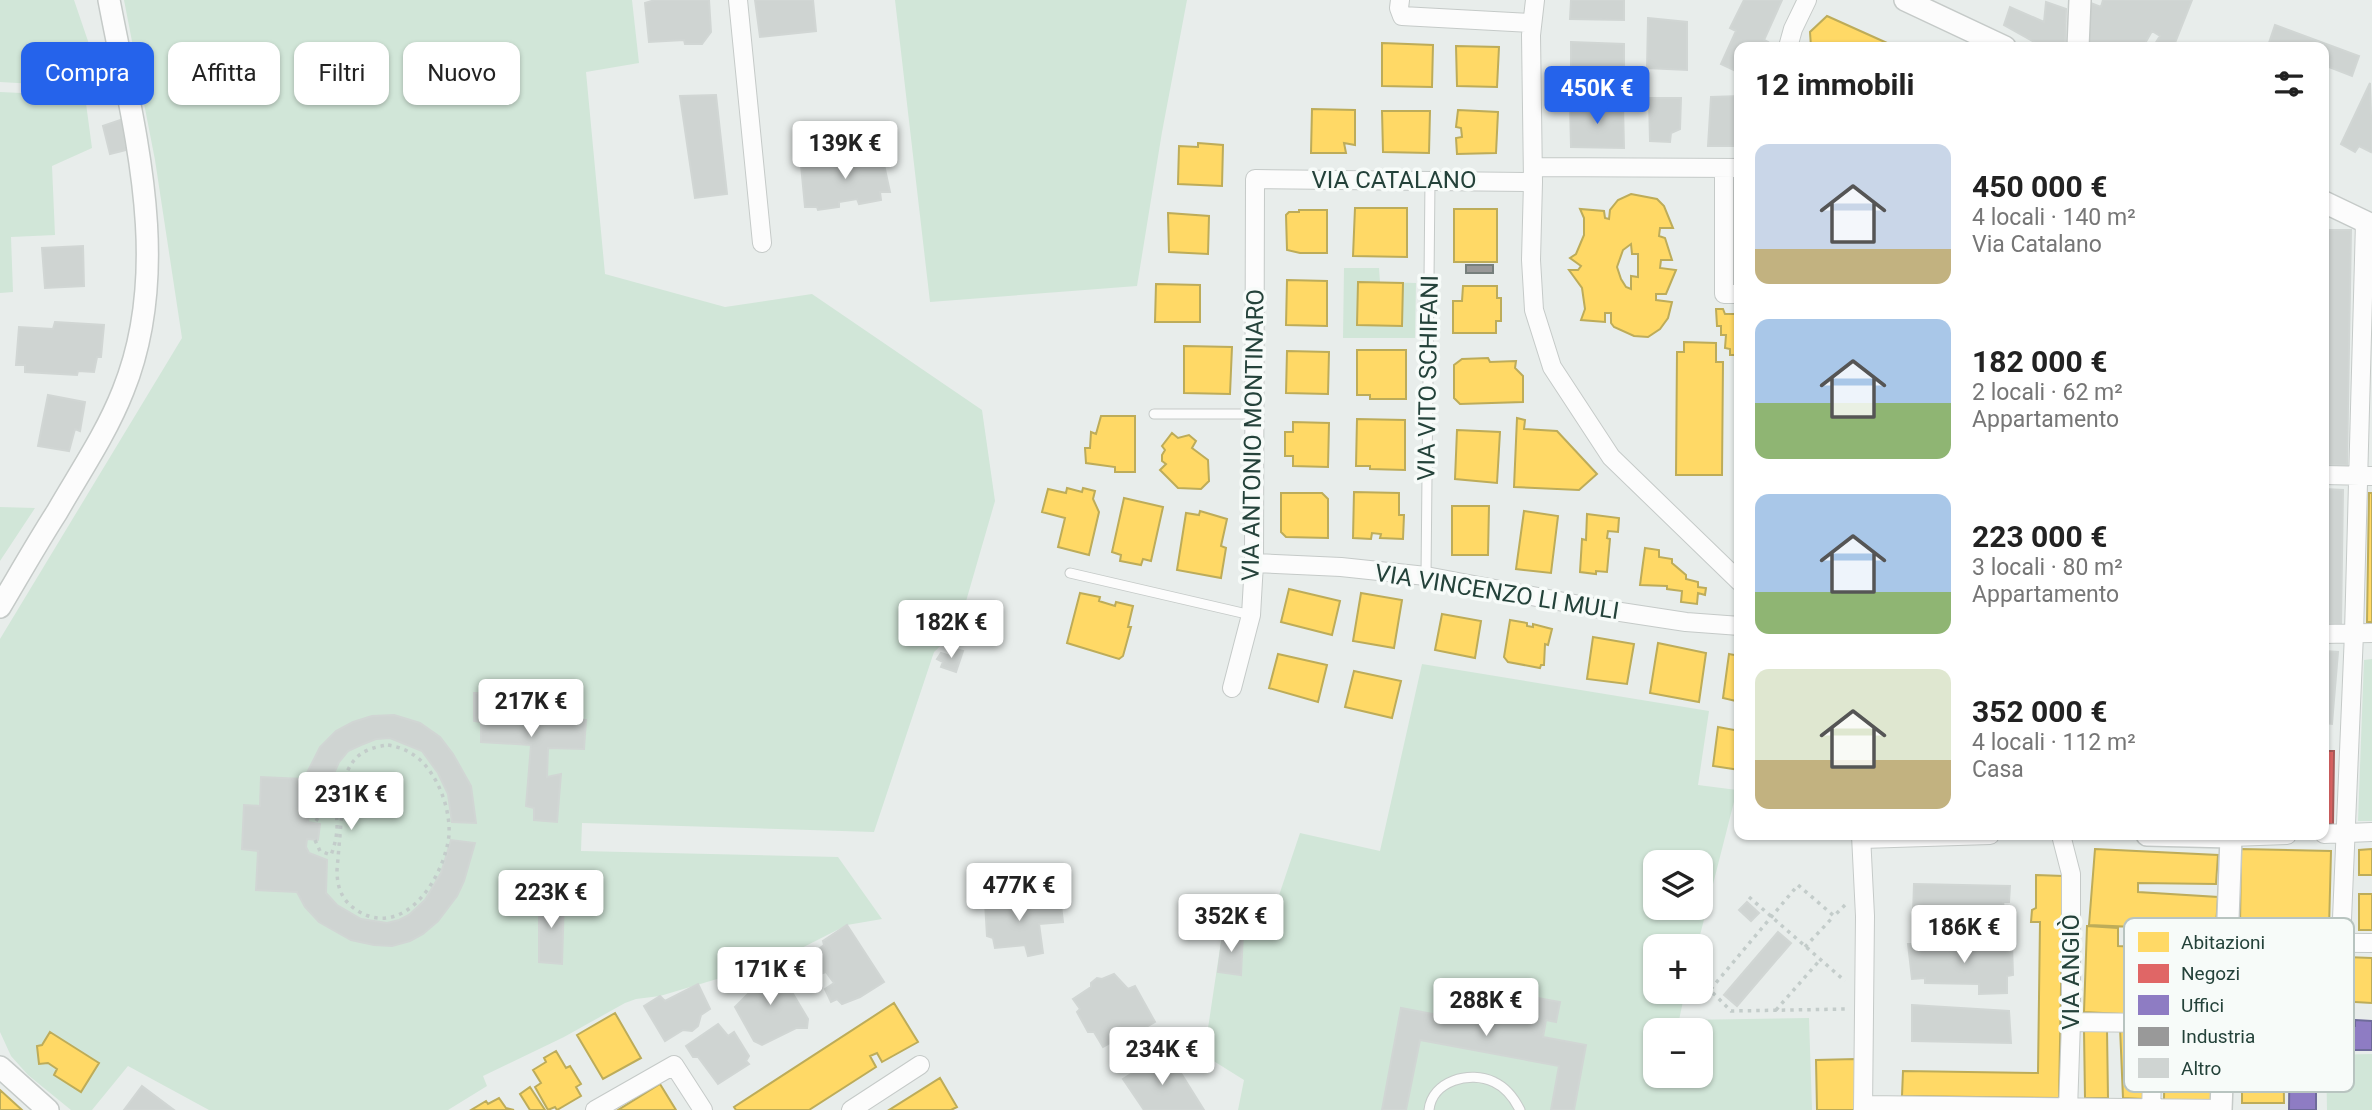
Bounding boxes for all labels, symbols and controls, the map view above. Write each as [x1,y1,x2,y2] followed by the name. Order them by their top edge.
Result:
[21,42,154,105] chip: Compra
[168,42,280,105] chip: Affitta
[294,42,389,105] chip: Filtri
[403,42,520,105] chip: Nuovo
[2270,65,2308,103] icon: filters
[1540,66,1654,126] pin: 450K €
[1755,67,1914,102] text: 12 immobili
[1560,75,1634,102] text: 450K €
[788,122,902,181] pin: 139K €
[808,130,882,157] text: 139K €
[1312,166,1476,194] street label: VIA CATALANO
[1972,169,2107,204] text: 450 000 €
[1811,172,1895,256] icon: home
[1972,204,2136,231] text: 4 locali · 140 m²
[1972,231,2102,258] text: Via Catalano
[1412,275,1444,481] street label: VIA VITO SCHIFANI
[1236,289,1270,581] street label: VIA ANTONIO MONTINARO
[1972,344,2107,379] text: 182 000 €
[1811,347,1895,431] icon: home
[1972,379,2123,406] text: 2 locali · 62 m²
[1972,406,2119,433] text: Appartamento
[1972,519,2107,554] text: 223 000 €
[1811,522,1895,606] icon: home
[1972,554,2123,581] text: 3 locali · 80 m²
[1373,559,1621,625] street label: VIA VINCENZO LI MULI
[1972,581,2119,608] text: Appartamento
[894,600,1008,660] pin: 182K €
[914,609,988,636] text: 182K €
[474,680,588,739] pin: 217K €
[494,688,568,715] text: 217K €
[1972,694,2107,729] text: 352 000 €
[1811,697,1895,781] icon: home
[1972,729,2136,756] text: 4 locali · 112 m²
[1972,756,2024,783] text: Casa
[294,772,408,832] pin: 231K €
[314,781,388,808] text: 231K €
[1643,850,1713,1088] map controls
[1643,850,1713,920] button: layers
[962,864,1076,923] pin: 477K €
[494,870,608,930] pin: 223K €
[982,872,1056,899] text: 477K €
[514,879,588,906] text: 223K €
[1174,894,1288,954] pin: 352K €
[1194,903,1268,930] text: 352K €
[1907,906,2021,965] pin: 186K €
[1927,914,2001,941] text: 186K €
[2057,914,2085,1030] street label: VIA ANGIÒ
[2124,918,2354,1092] legend
[2181,931,2265,954] text: Abitazioni
[1643,934,1713,1004] button: +
[713,948,827,1007] pin: 171K €
[733,956,807,983] text: 171K €
[2181,962,2240,985] text: Negozi
[1429,978,1543,1038] pin: 288K €
[1449,987,1523,1014] text: 288K €
[2181,994,2224,1017] text: Uffici
[1643,1018,1713,1088] button: −
[2181,1025,2255,1048] text: Industria
[1105,1028,1219,1087] pin: 234K €
[1125,1036,1199,1063] text: 234K €
[2181,1057,2221,1080] text: Altro

